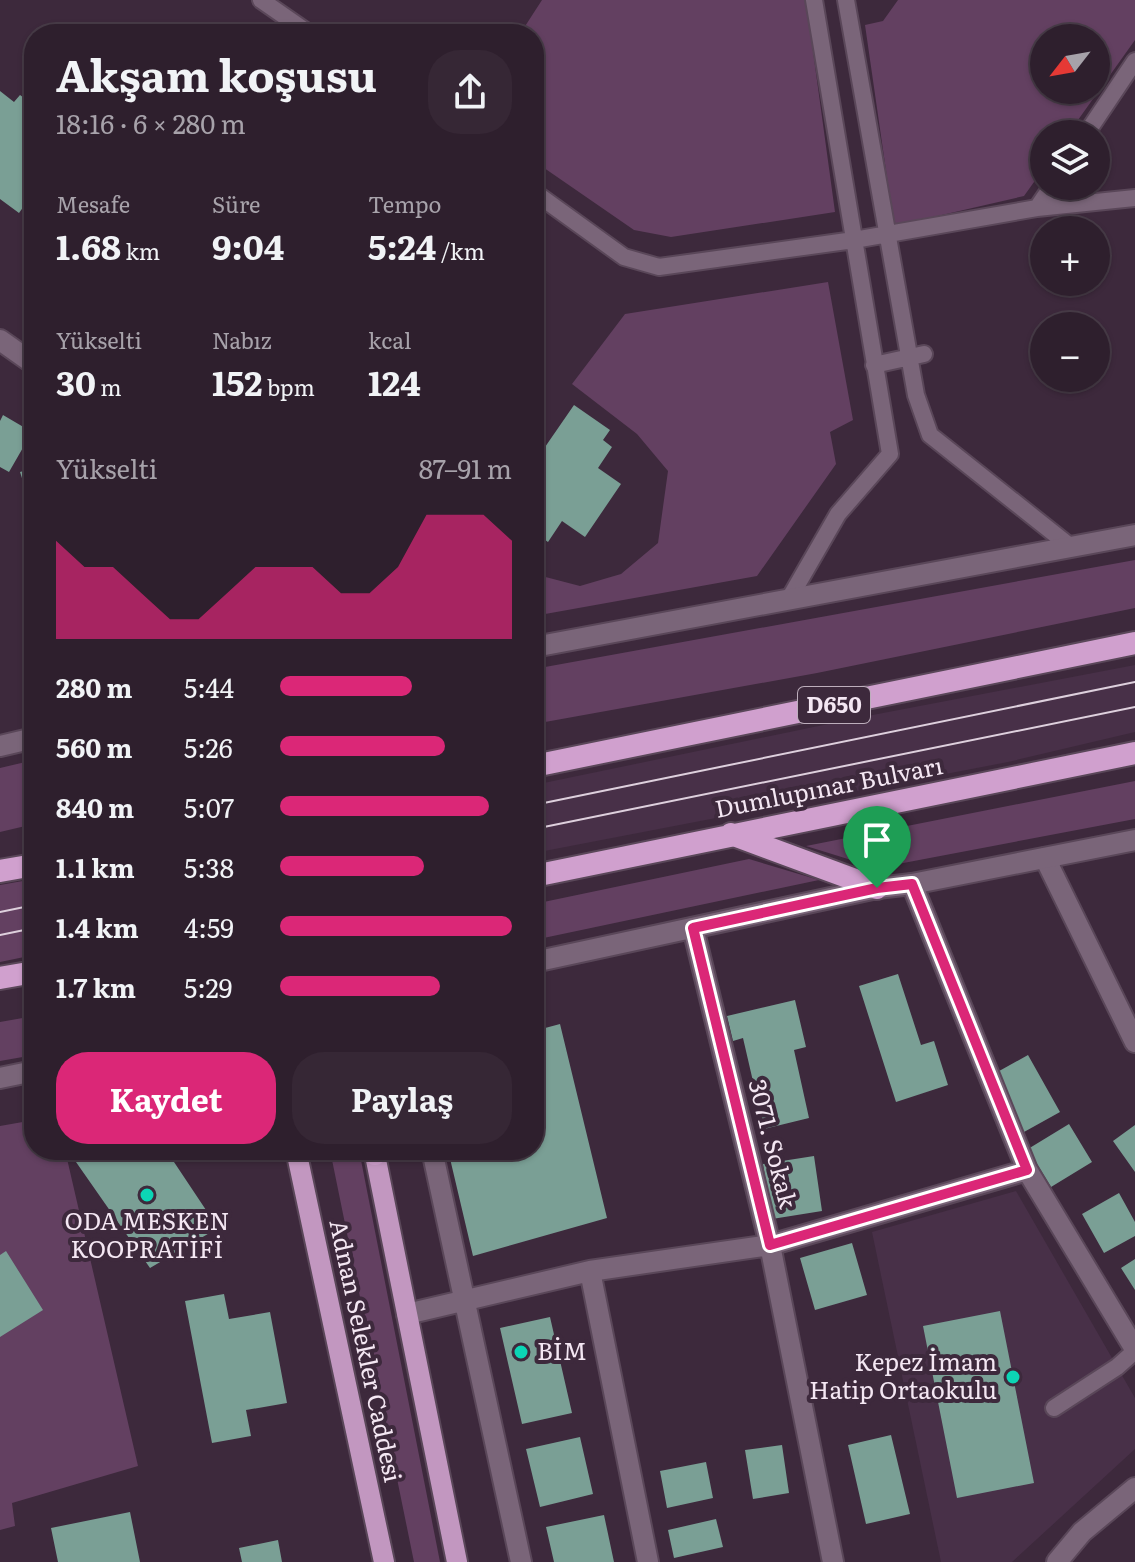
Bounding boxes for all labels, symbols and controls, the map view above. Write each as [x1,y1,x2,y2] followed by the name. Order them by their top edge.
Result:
[1030,24,1110,104] north arrow
[1030,24,1110,392] map controls
[56,40,377,106] text: Akşam koşusu
[428,50,512,134] button: share
[56,103,246,142] text: 18:16 · 6 × 280 m
[1030,120,1110,200] button: layers
[56,187,130,220] text: Mesafe
[212,187,261,220] text: Süre
[368,187,441,220] text: Tempo
[1030,216,1110,296] button: +
[56,220,121,270] text: 1.68
[212,220,284,270] text: 9:04
[368,220,436,270] text: 5:24
[121,234,160,267] text: km
[436,234,485,267] text: /km
[1030,312,1110,392] button: −
[56,323,142,356] text: Yükselti
[212,323,272,356] text: Nabız
[368,323,411,356] text: kcal
[56,356,96,406] text: 30
[212,356,263,406] text: 152
[368,356,421,406] text: 124
[96,370,122,403] text: m
[263,370,315,403] text: bpm
[56,448,157,487] text: Yükselti
[419,448,512,487] text: 87–91 m
[56,667,132,706] text: 280 m
[184,667,234,706] text: 5:44
[798,687,870,723] road number: D650
[56,727,132,766] text: 560 m
[184,727,233,766] text: 5:26
[712,746,945,825] street label: Dumlupınar Bulvarı
[56,787,134,826] text: 840 m
[184,787,234,826] text: 5:07
[843,806,911,888] pin
[855,818,899,862] icon: arrive
[56,847,135,886] text: 1.1 km
[184,847,234,886] text: 5:38
[56,907,139,946] text: 1.4 km
[184,907,234,946] text: 4:59
[56,967,136,1006] text: 1.7 km
[184,967,232,1006] text: 5:29
[56,1052,276,1144] button: Kaydet
[292,1052,512,1144] button: Paylaş
[741,1075,807,1212] street label: 3071. Sokak
[138,1186,156,1204] marker: ODA MESKEN KOOPRATİFİ
[65,1202,229,1265] place label: ODA MESKEN KOOPRATİFİ
[323,1216,412,1485] street label: Adnan Selekler Caddesi
[537,1332,587,1367] place label: BİM
[512,1343,530,1361] marker: BİM
[809,1343,997,1406] place label: Kepez İmam Hatip Ortaokulu
[1004,1368,1022,1386] marker: Kepez İmam Hatip Ortaokulu

